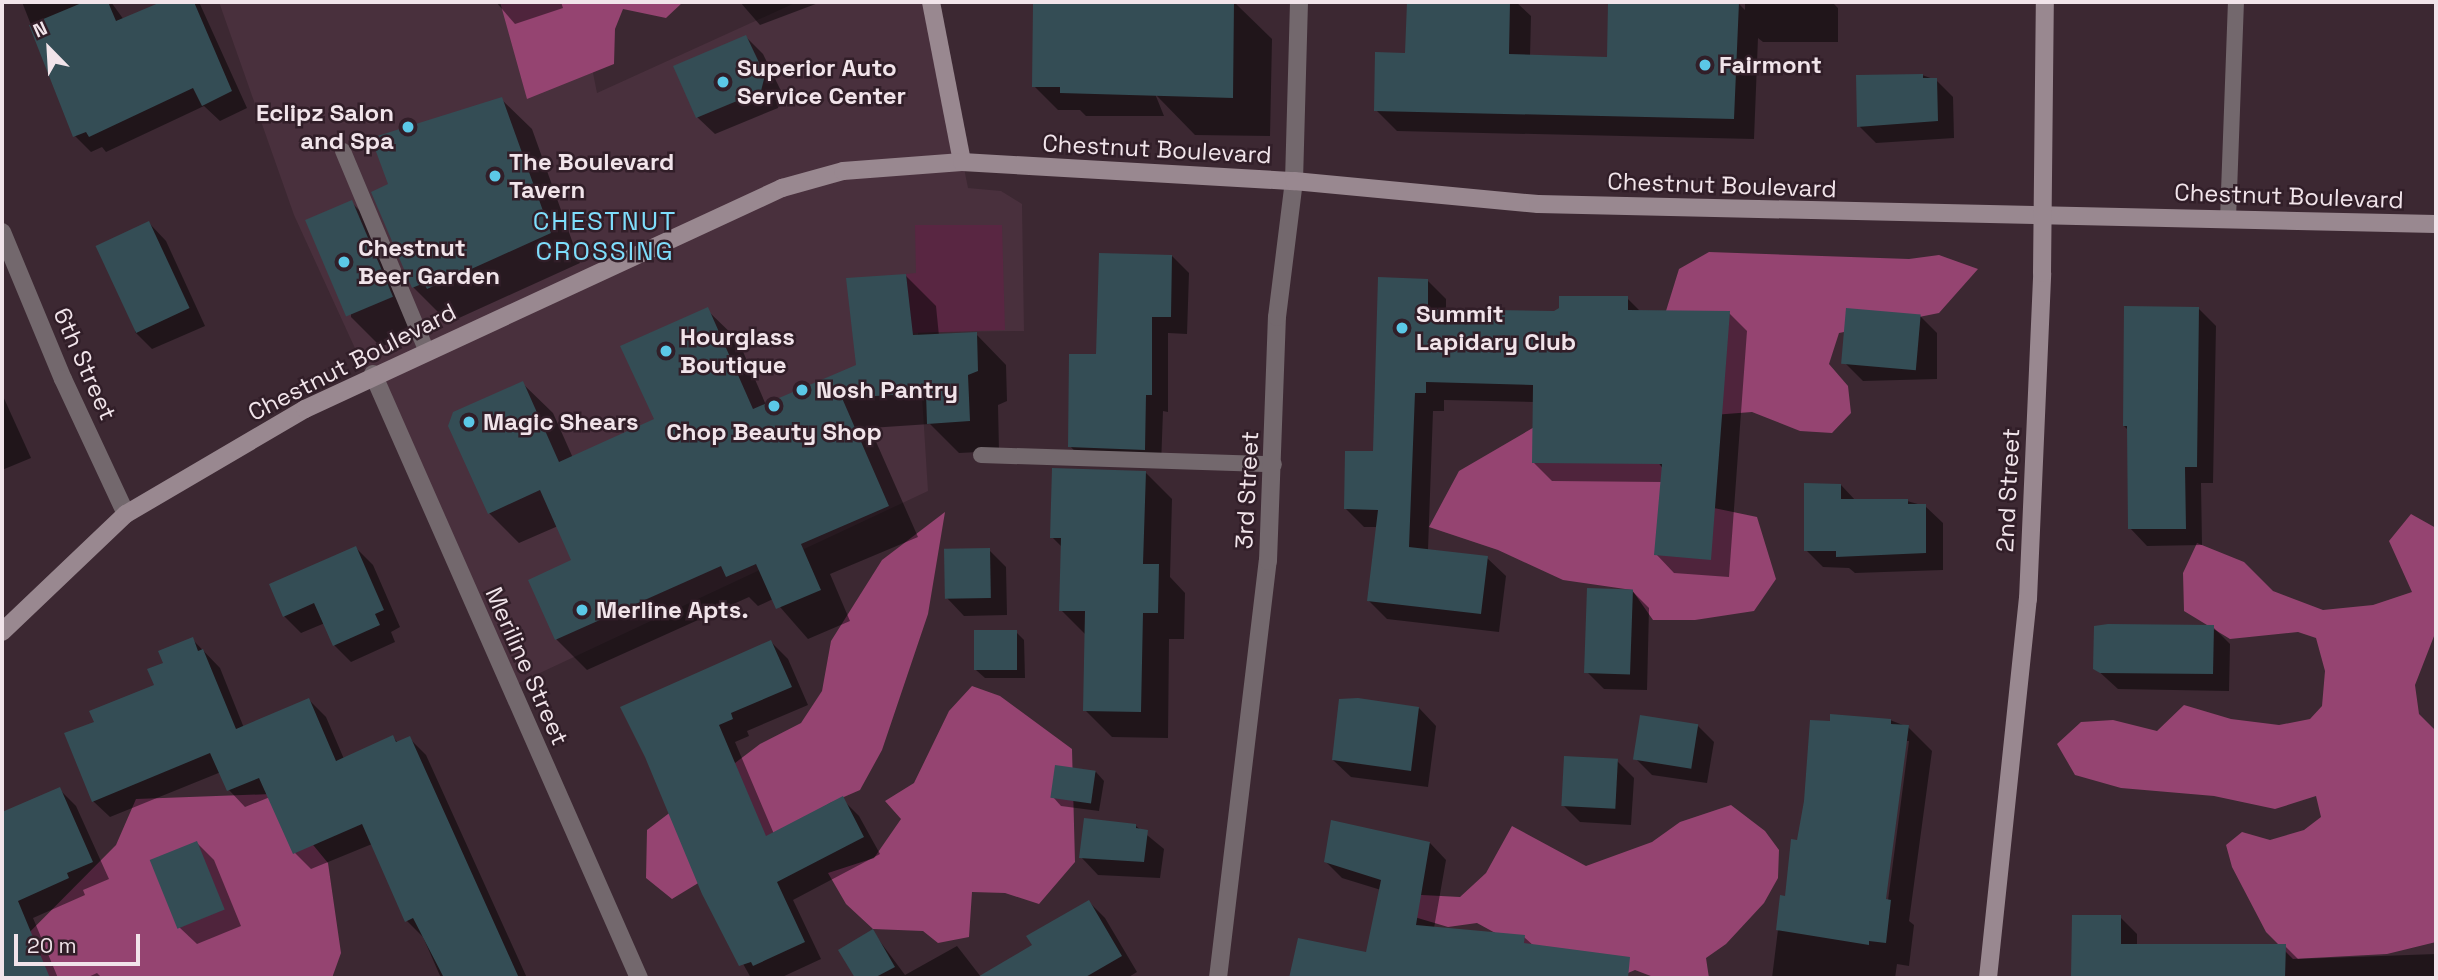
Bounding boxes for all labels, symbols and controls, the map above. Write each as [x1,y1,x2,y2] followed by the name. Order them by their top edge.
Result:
[14,14,84,84] north arrow
[29,15,51,43] text: N
[1719,51,1822,79] place label: Fairmont
[737,54,906,110] place label: Superior Auto Service Center
[1697,57,1713,73] marker: Fairmont
[715,74,731,90] marker: Superior Auto Service Center
[256,99,394,155] place label: Eclipz Salon and Spa
[400,119,416,135] marker: Eclipz Salon and Spa
[1042,129,1272,169] street label: Chestnut Boulevard
[509,148,674,204] place label: The Boulevard Tavern
[1607,167,1837,203] street label: Chestnut Boulevard
[487,168,503,184] marker: The Boulevard Tavern
[2174,178,2404,214] street label: Chestnut Boulevard
[534,206,676,268] district label: CHESTNUT CROSSING
[358,234,500,290] place label: Chestnut Beer Garden
[336,254,352,270] marker: Chestnut Beer Garden
[243,297,461,427] street label: Chestnut Boulevard
[1416,300,1576,356] place label: Summit Lapidary Club
[47,303,123,425] street label: 6th Street
[1394,320,1410,336] marker: Summit Lapidary Club
[680,323,795,379] place label: Hourglass Boutique
[658,343,674,359] marker: Hourglass Boutique
[816,376,958,404] place label: Nosh Pantry
[794,382,810,398] marker: Nosh Pantry
[766,398,782,414] marker: Chop Beauty Shop
[483,408,638,436] place label: Magic Shears
[461,414,477,430] marker: Magic Shears
[666,418,882,446] place label: Chop Beauty Shop
[1990,427,2026,553] street label: 2nd Street
[1230,430,1264,550] street label: 3rd Street
[479,582,575,750] street label: Meriline Street
[596,596,749,624] place label: Merline Apts.
[574,602,590,618] marker: Merline Apts.
[18,920,144,964] scale bar
[27,932,77,959] text: 20 m

